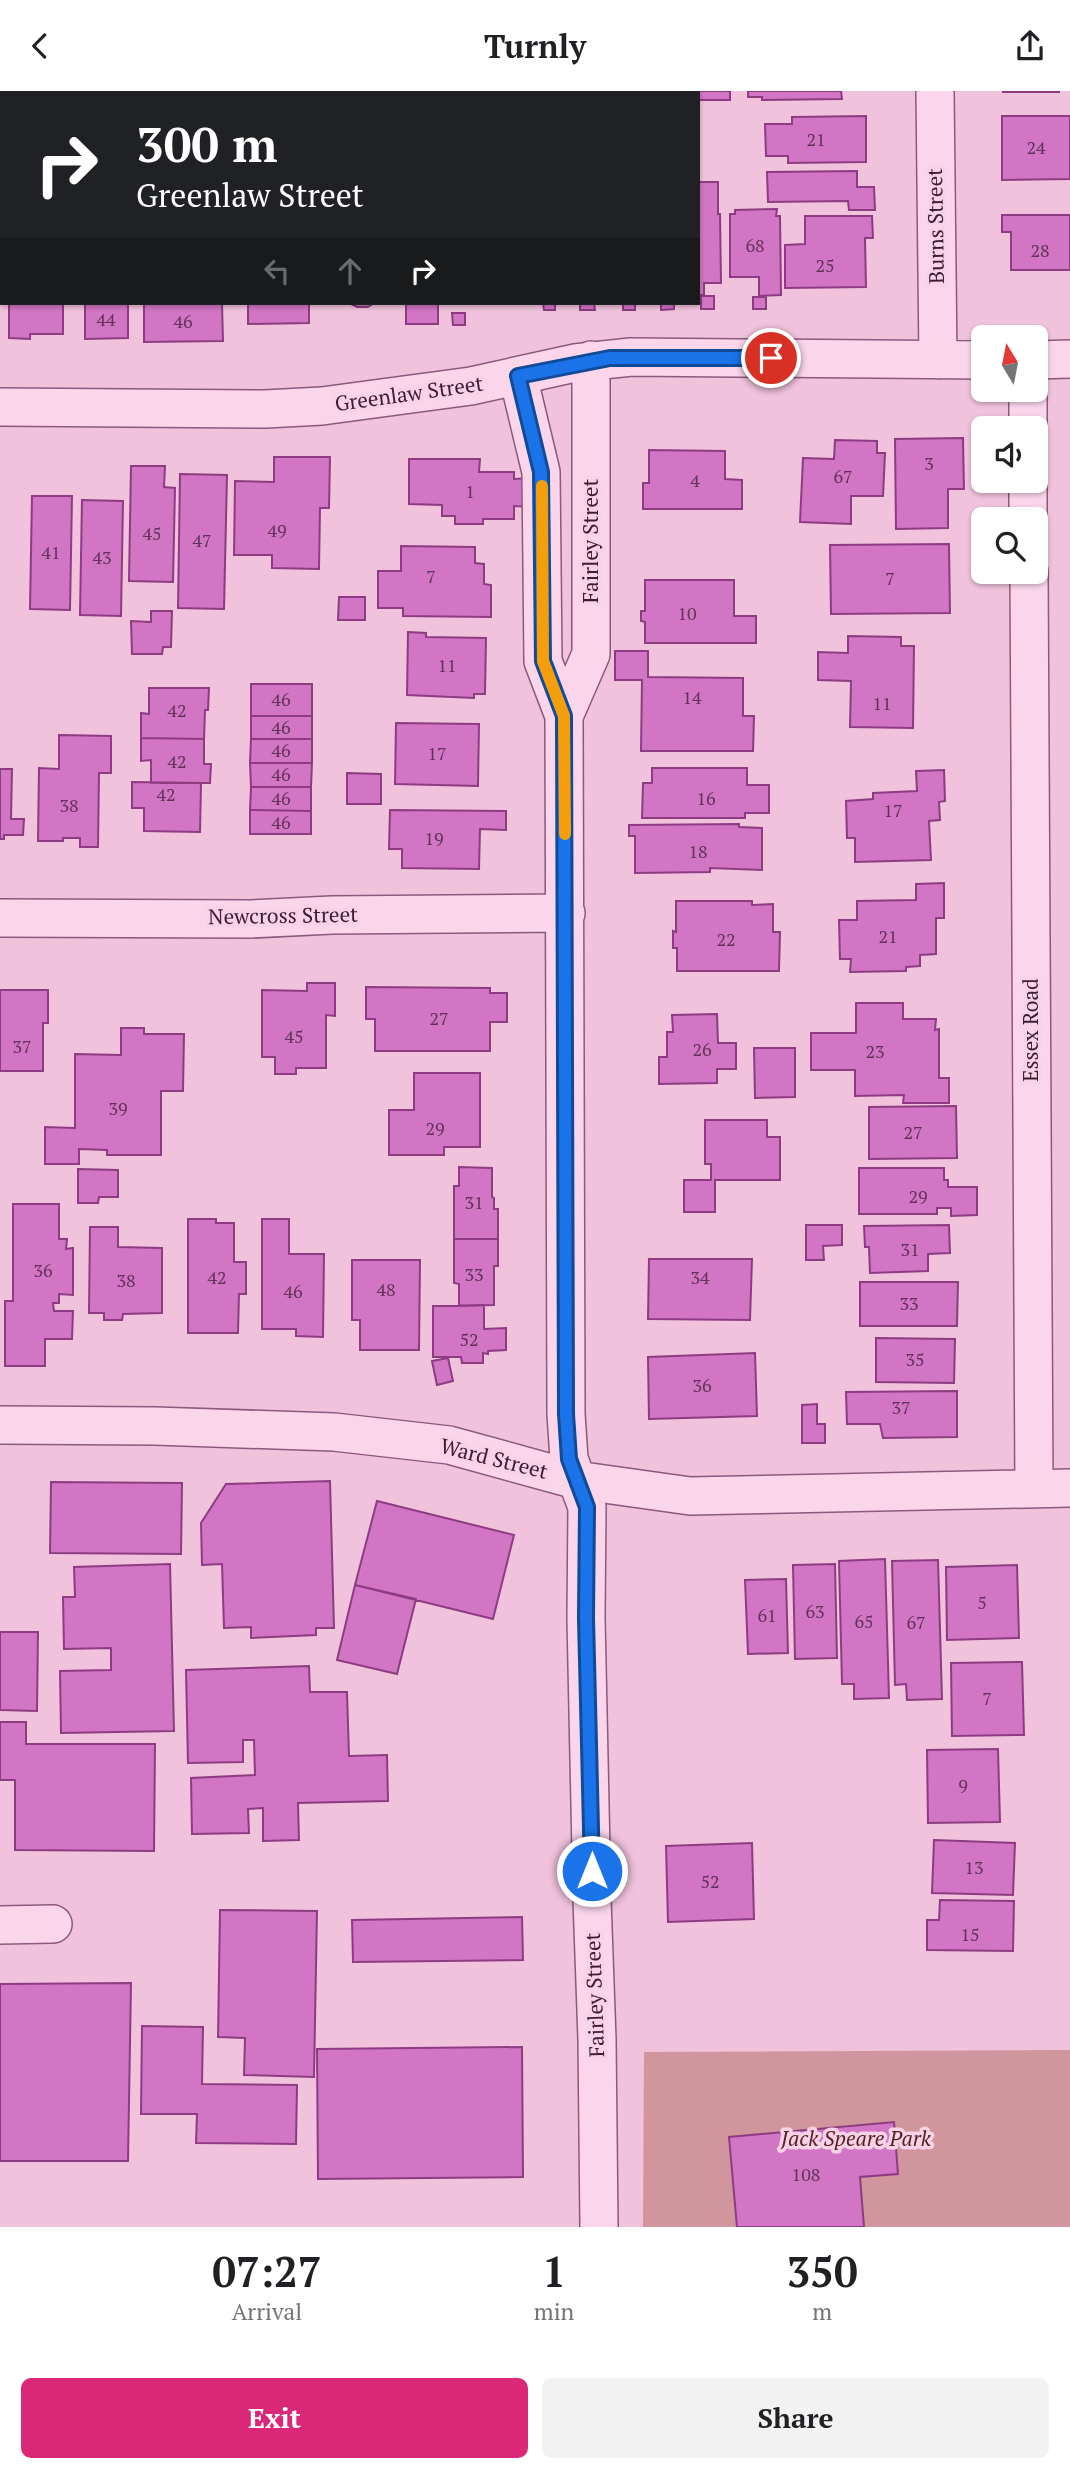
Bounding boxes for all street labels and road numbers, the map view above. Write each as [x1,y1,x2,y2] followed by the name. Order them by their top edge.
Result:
[920,168,950,284] street label: Burns Street
[333,369,485,417] street label: Greenlaw Street
[576,478,604,603] street label: Fairley Street
[208,900,358,930] street label: Newcross Street
[1016,978,1044,1082] street label: Essex Road
[438,1431,551,1485] street label: Ward Street
[578,1932,610,2058] street label: Fairley Street

